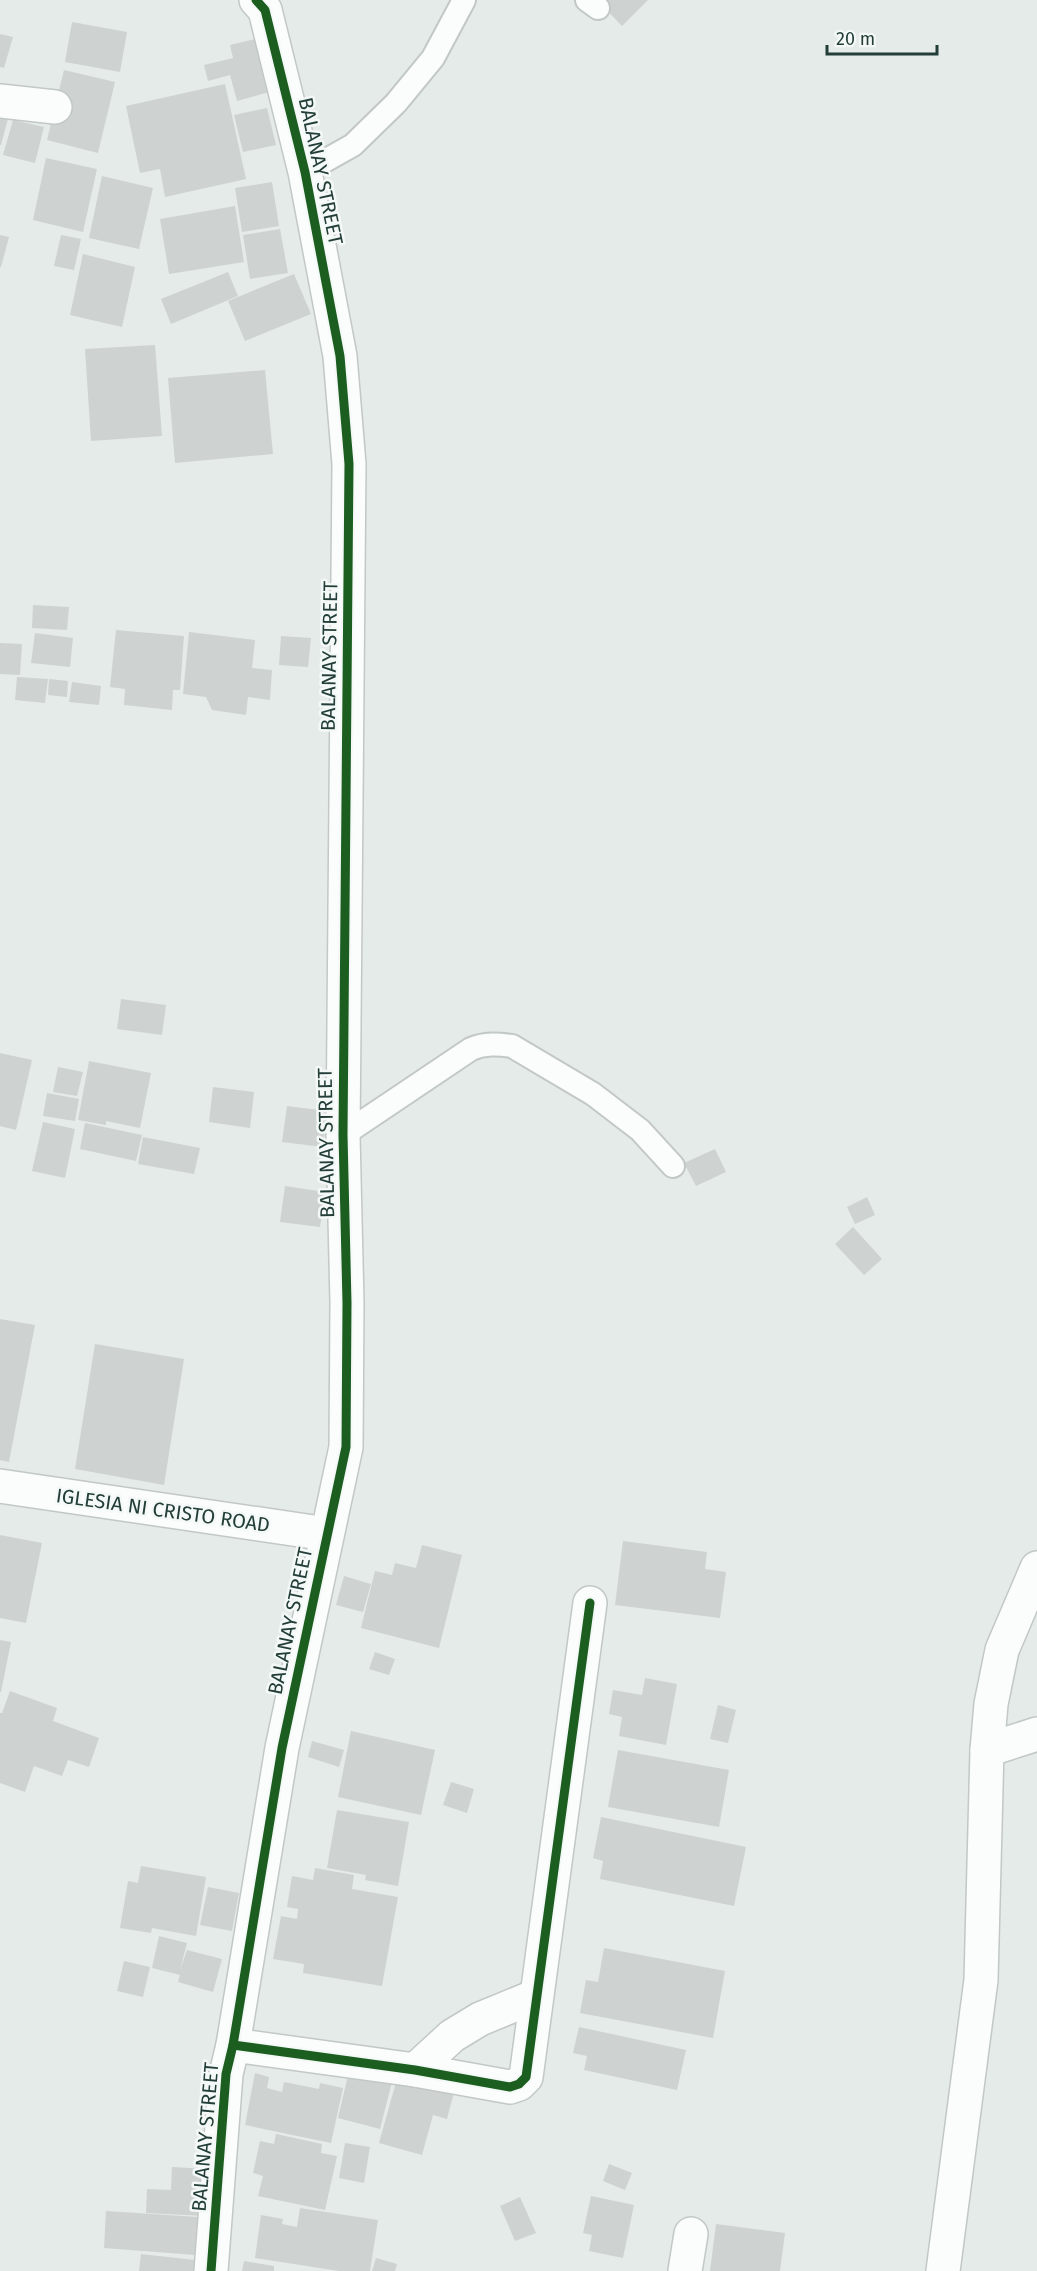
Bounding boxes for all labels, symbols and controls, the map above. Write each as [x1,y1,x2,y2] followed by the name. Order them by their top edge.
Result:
[827,18,936,56] scale bar
[836,28,875,50] text: 20 m
[294,95,348,248] street label: BALANAY STREET
[316,580,342,731] street label: BALANAY STREET
[313,1067,339,1218] street label: BALANAY STREET
[55,1483,271,1537] street label: IGLESIA NI CRISTO ROAD
[263,1544,317,1697] street label: BALANAY STREET
[187,2061,224,2213] street label: BALANAY STREET

